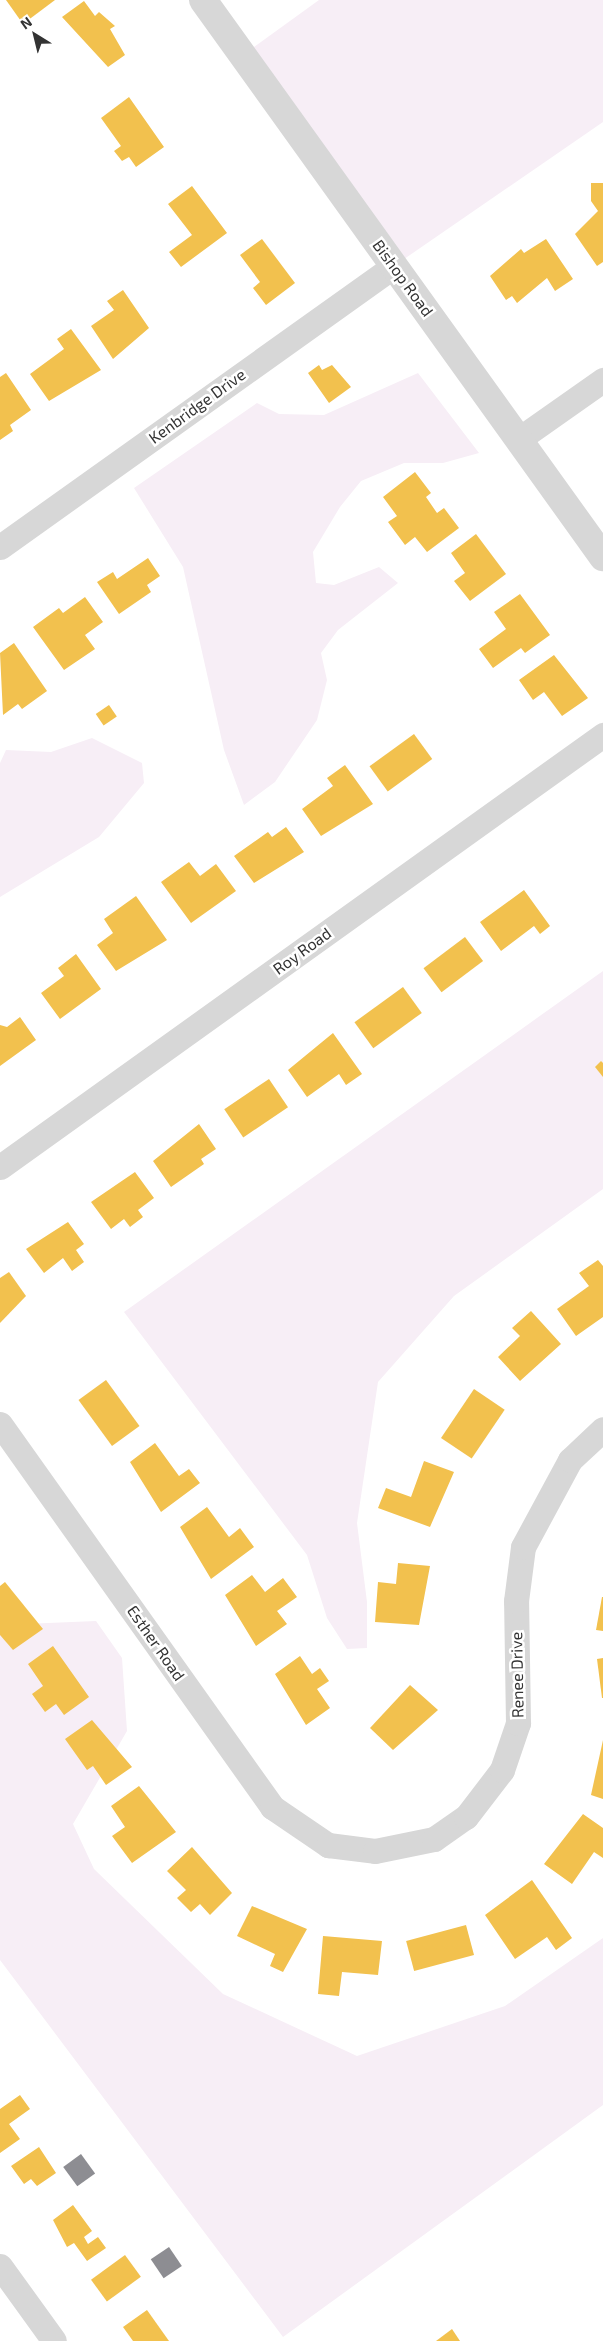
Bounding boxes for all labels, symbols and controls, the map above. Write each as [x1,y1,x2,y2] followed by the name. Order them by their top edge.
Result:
[10,10,60,60] north arrow
[17,13,35,32] text: N
[369,236,437,320] street label: Bishop Road
[145,364,249,448] street label: Kenbridge Drive
[269,923,335,979] street label: Roy Road
[123,1601,189,1685] street label: Esther Road
[507,1632,527,1718] street label: Renee Drive

